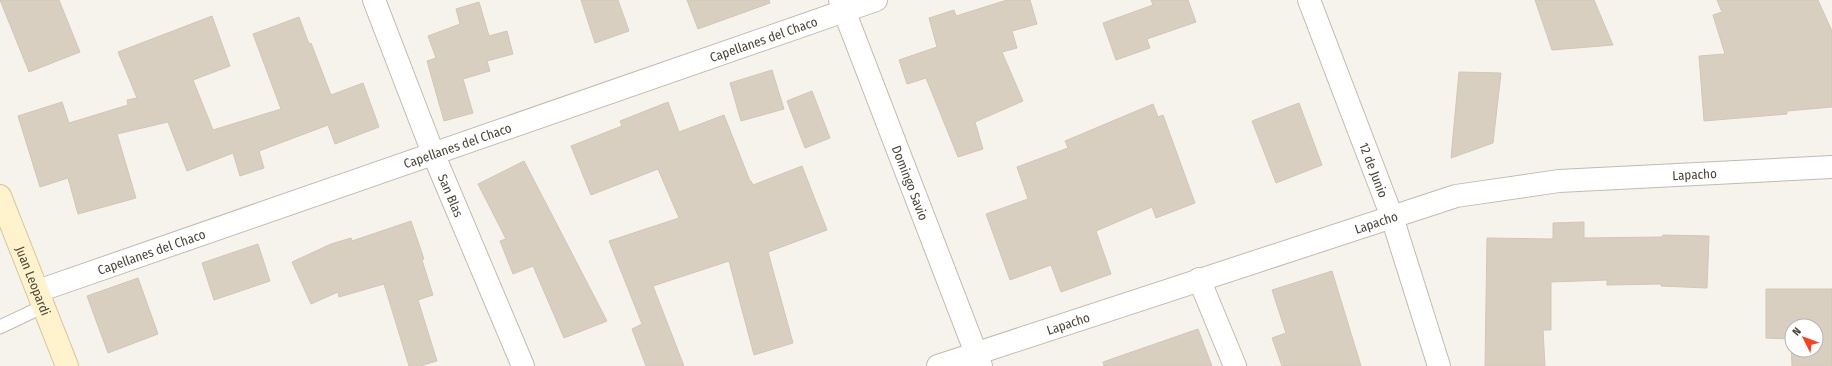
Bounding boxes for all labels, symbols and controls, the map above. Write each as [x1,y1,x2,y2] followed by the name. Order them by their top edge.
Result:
[708,13,820,65] street label: Capellanes del Chaco
[402,120,513,171] street label: Capellanes del Chaco
[1357,140,1391,200] street label: 12 de Junio
[889,143,932,223] street label: Domingo Savio
[1672,165,1717,183] street label: Lapacho
[435,172,467,219] street label: San Blas
[1353,208,1400,236] street label: Lapacho
[95,226,207,277] street label: Capellanes del Chaco
[13,244,54,317] street label: Juan Leopardi
[1045,309,1092,337] street label: Lapacho
[1784,318,1824,358] north arrow
[1790,325,1804,338] text: N

